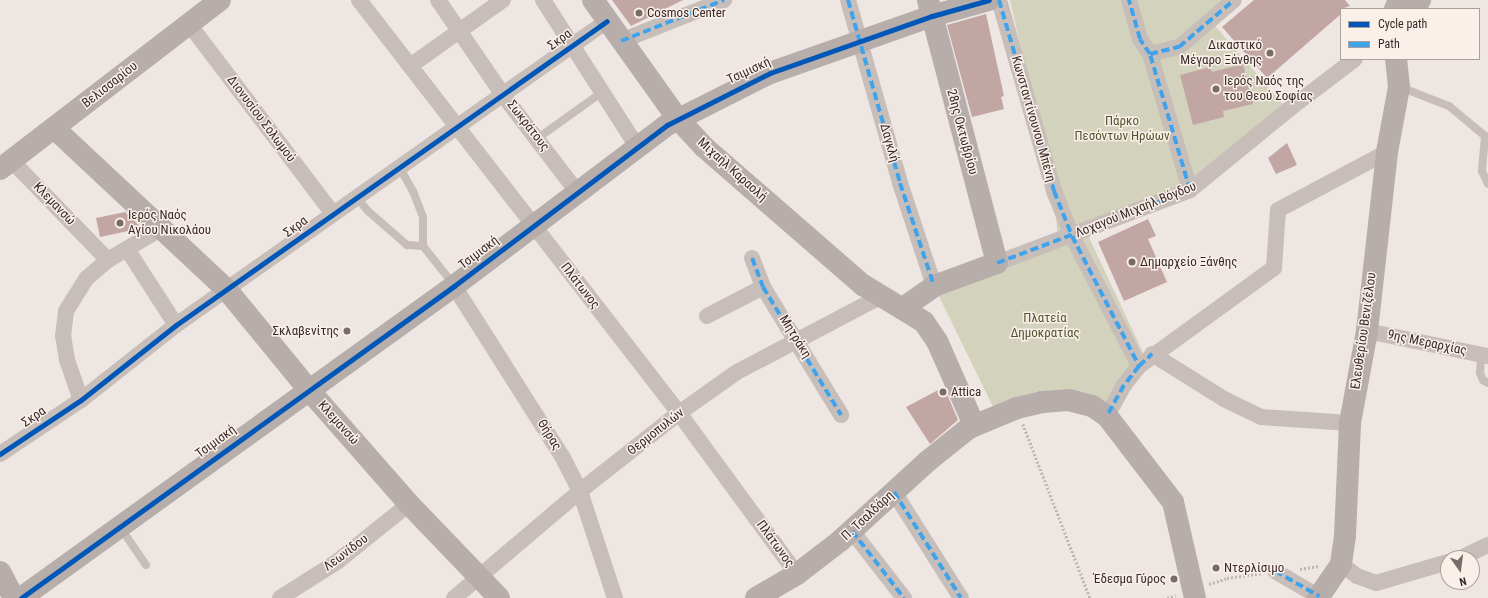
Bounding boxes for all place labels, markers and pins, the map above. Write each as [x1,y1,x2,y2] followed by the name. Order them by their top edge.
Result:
[647,5,726,21] place label: Cosmos Center
[634,8,644,18] marker: Cosmos Center
[1180,38,1262,69] place label: Δικαστικό Μέγαρο Ξάνθης
[1265,48,1275,58] marker: Δικαστικό Μέγαρο Ξάνθης
[1224,74,1313,105] place label: Ιερός Ναός της του Θεού Σοφίας
[1211,84,1221,94] marker: Ιερός Ναός της του Θεού Σοφίας
[128,208,211,239] place label: Ιερός Ναός Αγίου Νικολάου
[115,218,125,228] marker: Ιερός Ναός Αγίου Νικολάου
[1140,254,1237,270] place label: Δημαρχείο Ξάνθης
[1127,257,1137,267] marker: Δημαρχείο Ξάνθης
[272,323,339,339] place label: Σκλαβενίτης
[342,326,352,336] marker: Σκλαβενίτης
[951,384,981,400] place label: Attica
[938,387,948,397] marker: Attica
[1224,560,1284,576] place label: Ντερλίσιμο
[1211,563,1221,573] marker: Ντερλίσιμο
[1093,571,1166,587] place label: Έδεσμα Γύρος
[1169,574,1179,584] marker: Έδεσμα Γύρος

